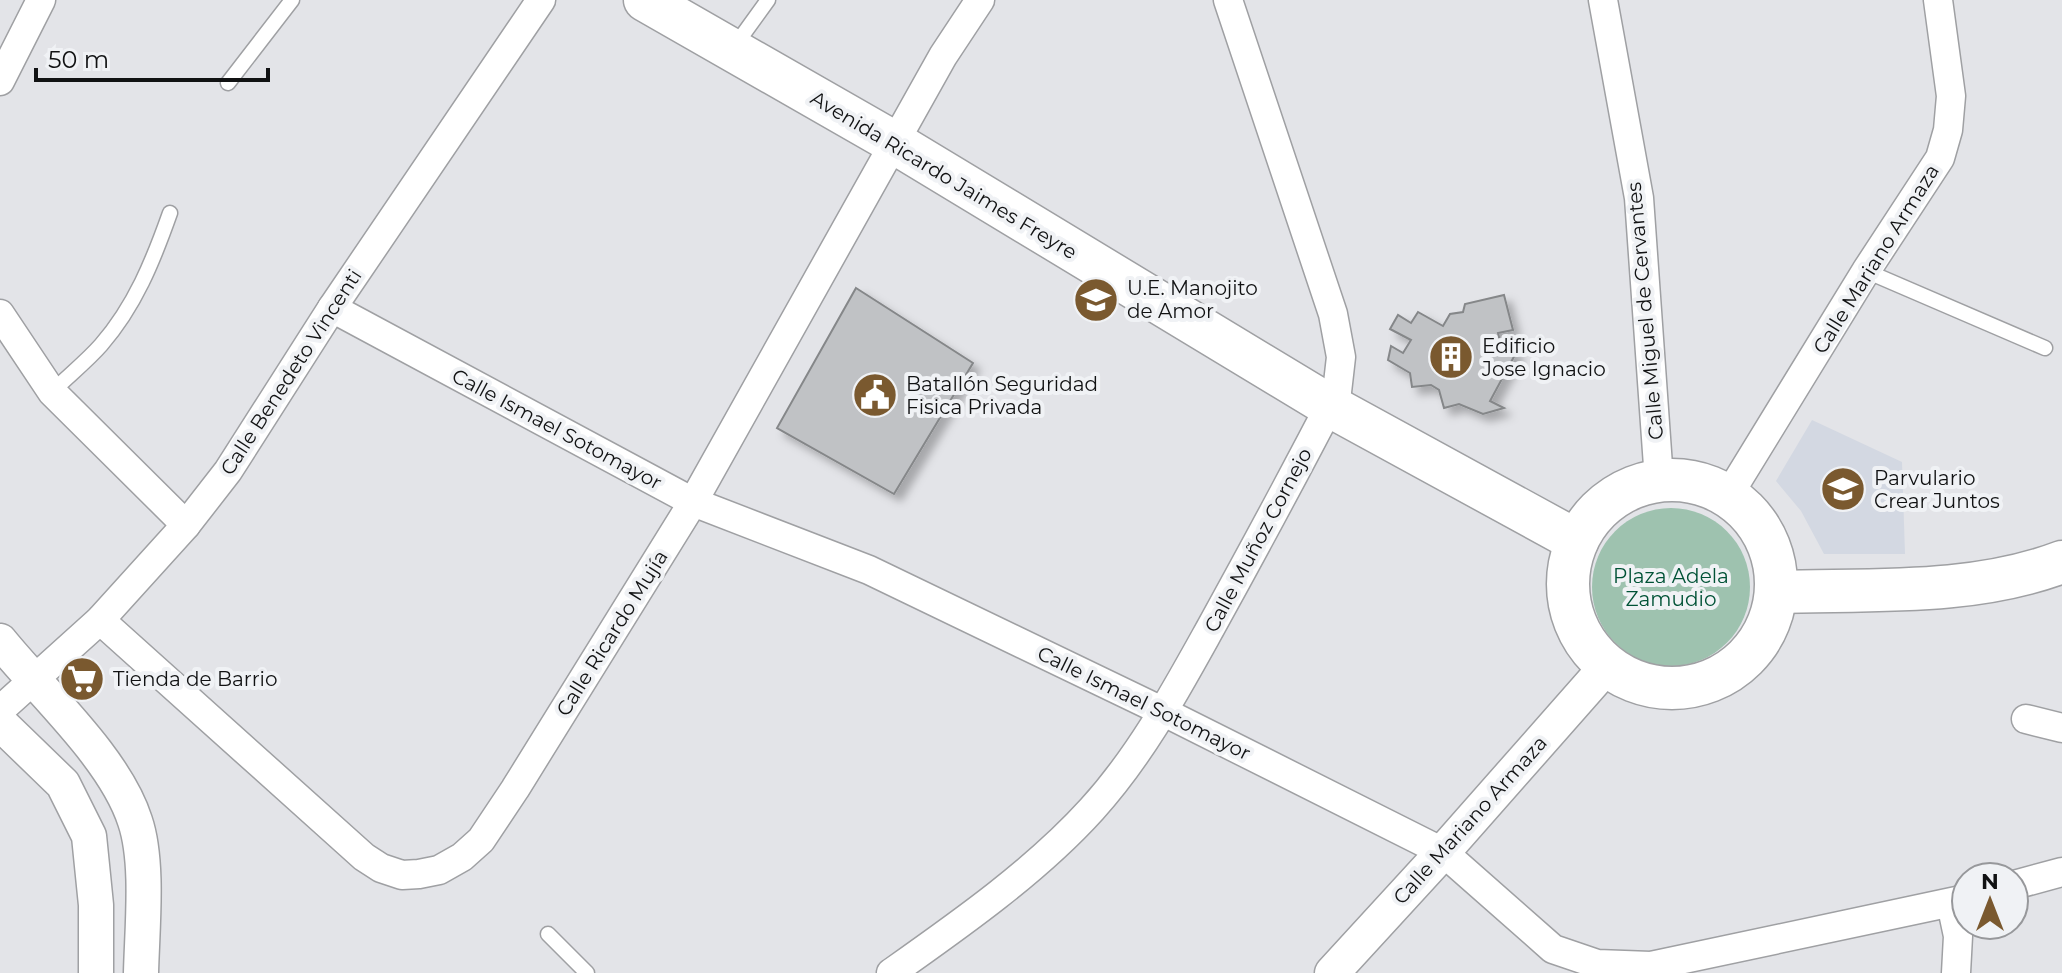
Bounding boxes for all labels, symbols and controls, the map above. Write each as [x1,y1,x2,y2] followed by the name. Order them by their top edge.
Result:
[36,32,268,82] scale bar
[48,45,109,74] text: 50 m
[807,86,1081,264] street label: Avenida Ricardo Jaimes Freyre
[1808,160,1944,358] street label: Calle Mariano Armaza
[1622,181,1668,441] street label: Calle Miguel de Cervantes
[215,265,367,479] street label: Calle Benedeto Vincenti
[1072,276,1120,324] school or university icon: U.E. Manojito de Amor
[1127,276,1258,323] place label: U.E. Manojito de Amor
[1427,333,1475,381] building icon: Edificio Jose Ignacio
[1481,334,1606,381] place label: Edificio Jose Ignacio
[448,363,666,495] street label: Calle Ismael Sotomayor
[851,371,899,419] public building icon: Batallón Seguridad Fisica Privada
[906,372,1098,419] place label: Batallón Seguridad Fisica Privada
[1199,444,1317,636] street label: Calle Muñoz Cornejo
[1819,465,1867,513] school or university icon: Parvulario Crear Juntos
[1874,466,2000,513] place label: Parvulario Crear Juntos
[551,546,673,720] street label: Calle Ricardo Mujía
[1613,564,1729,611] park label: Plaza Adela Zamudio
[1033,641,1255,765] street label: Calle Ismael Sotomayor
[58,655,106,703] supermarket icon: Tienda de Barrio
[113,667,277,691] place label: Tienda de Barrio
[1388,731,1552,909] street label: Calle Mariano Armaza
[1950,861,2030,941] north arrow
[1981,868,1999,895] text: N

